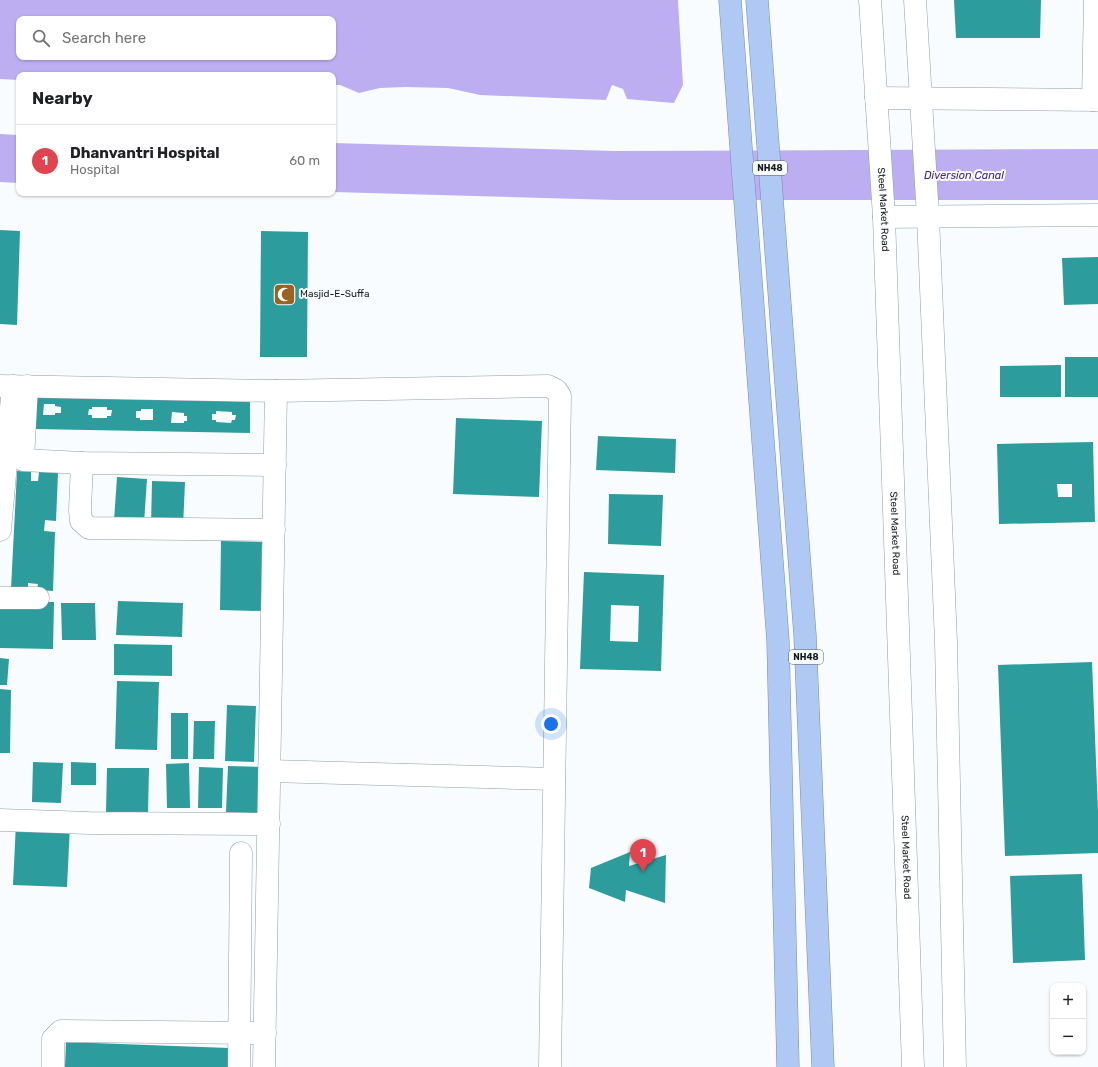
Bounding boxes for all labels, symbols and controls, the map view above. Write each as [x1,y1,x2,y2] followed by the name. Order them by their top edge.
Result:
[16,16,336,60] search box
[30,27,52,49] icon: search
[62,29,146,47] text: Search here
[32,88,93,108] text: Nearby
[70,144,220,162] text: Dhanvantri Hospital
[42,153,48,168] text: 1
[289,153,320,168] text: 60 m
[753,161,787,175] road number: NH48
[70,162,120,177] text: Hospital
[875,167,891,252] street label: Steel Market Road
[924,169,1004,182] water label: Diversion Canal
[271,281,297,307] mosque icon: Masjid-E-Suffa
[300,288,369,300] place label: Masjid-E-Suffa
[887,491,902,576] street label: Steel Market Road
[789,650,823,664] road number: NH48
[541,714,561,734] your location
[898,815,913,899] street label: Steel Market Road
[630,839,656,872] pin: 1
[1050,983,1086,1055] map controls
[1050,983,1086,1019] button: +
[1050,1019,1086,1055] button: −

